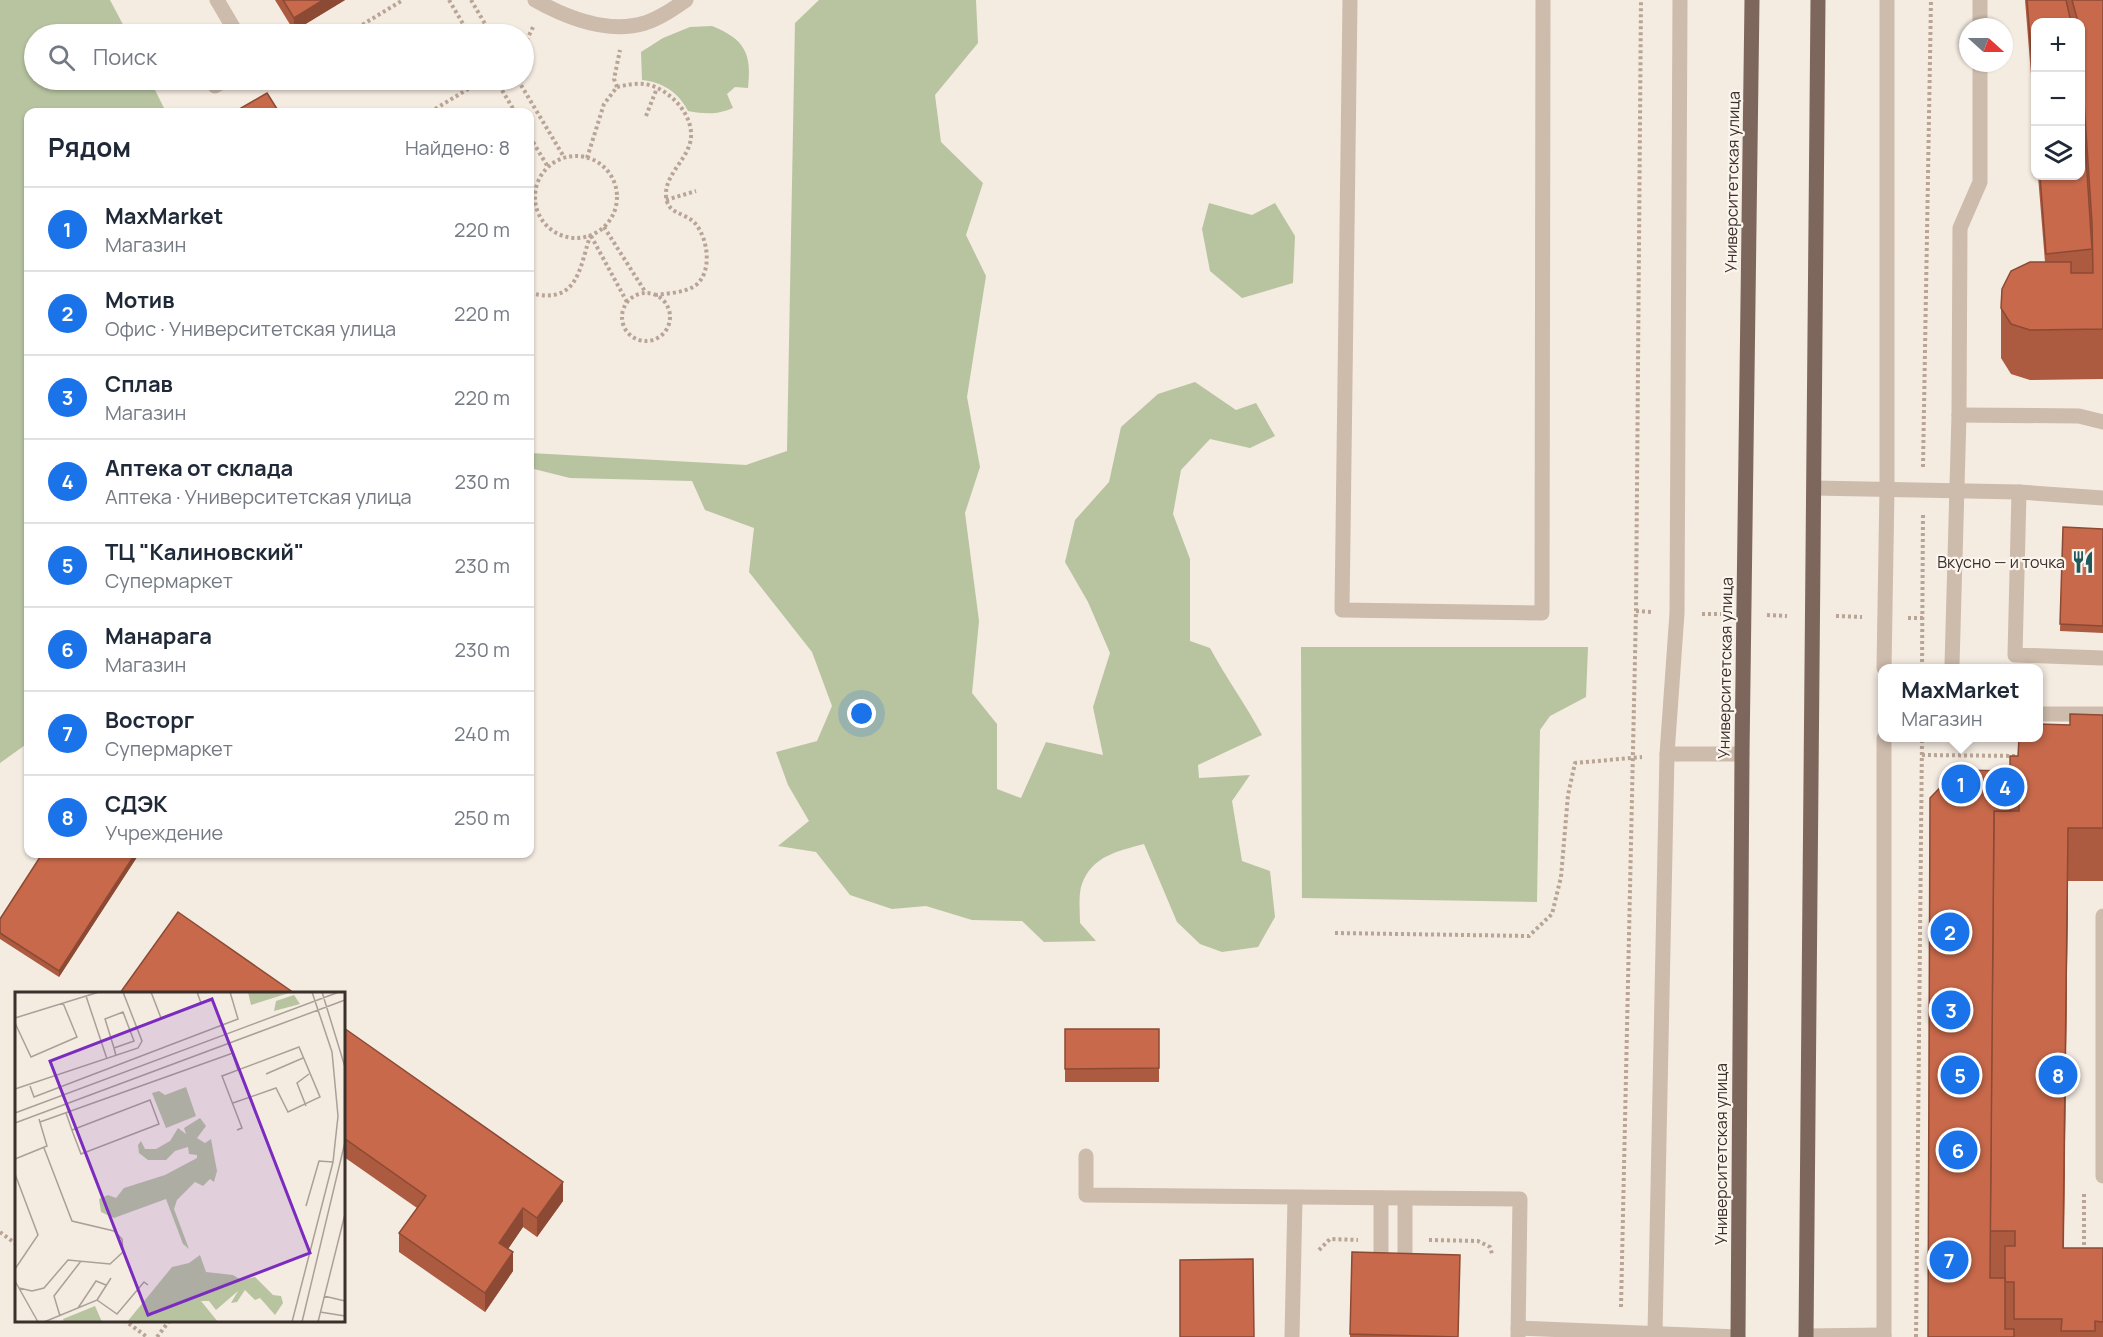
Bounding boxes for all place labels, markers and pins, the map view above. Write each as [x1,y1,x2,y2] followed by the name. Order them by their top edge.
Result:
[2070,549,2096,575] restaurant icon: Вкусно — и точка
[1937,551,2065,573] place label: Вкусно — и точка
[1942,762,1980,806] pin: 1
[1986,764,2024,810] pin: 4
[1930,910,1970,954] pin: 2
[1932,988,1970,1032] pin: 3
[1940,1052,1980,1098] pin: 5
[2038,1052,2078,1098] pin: 8
[1938,1128,1978,1172] pin: 6
[1930,1238,1968,1282] pin: 7

